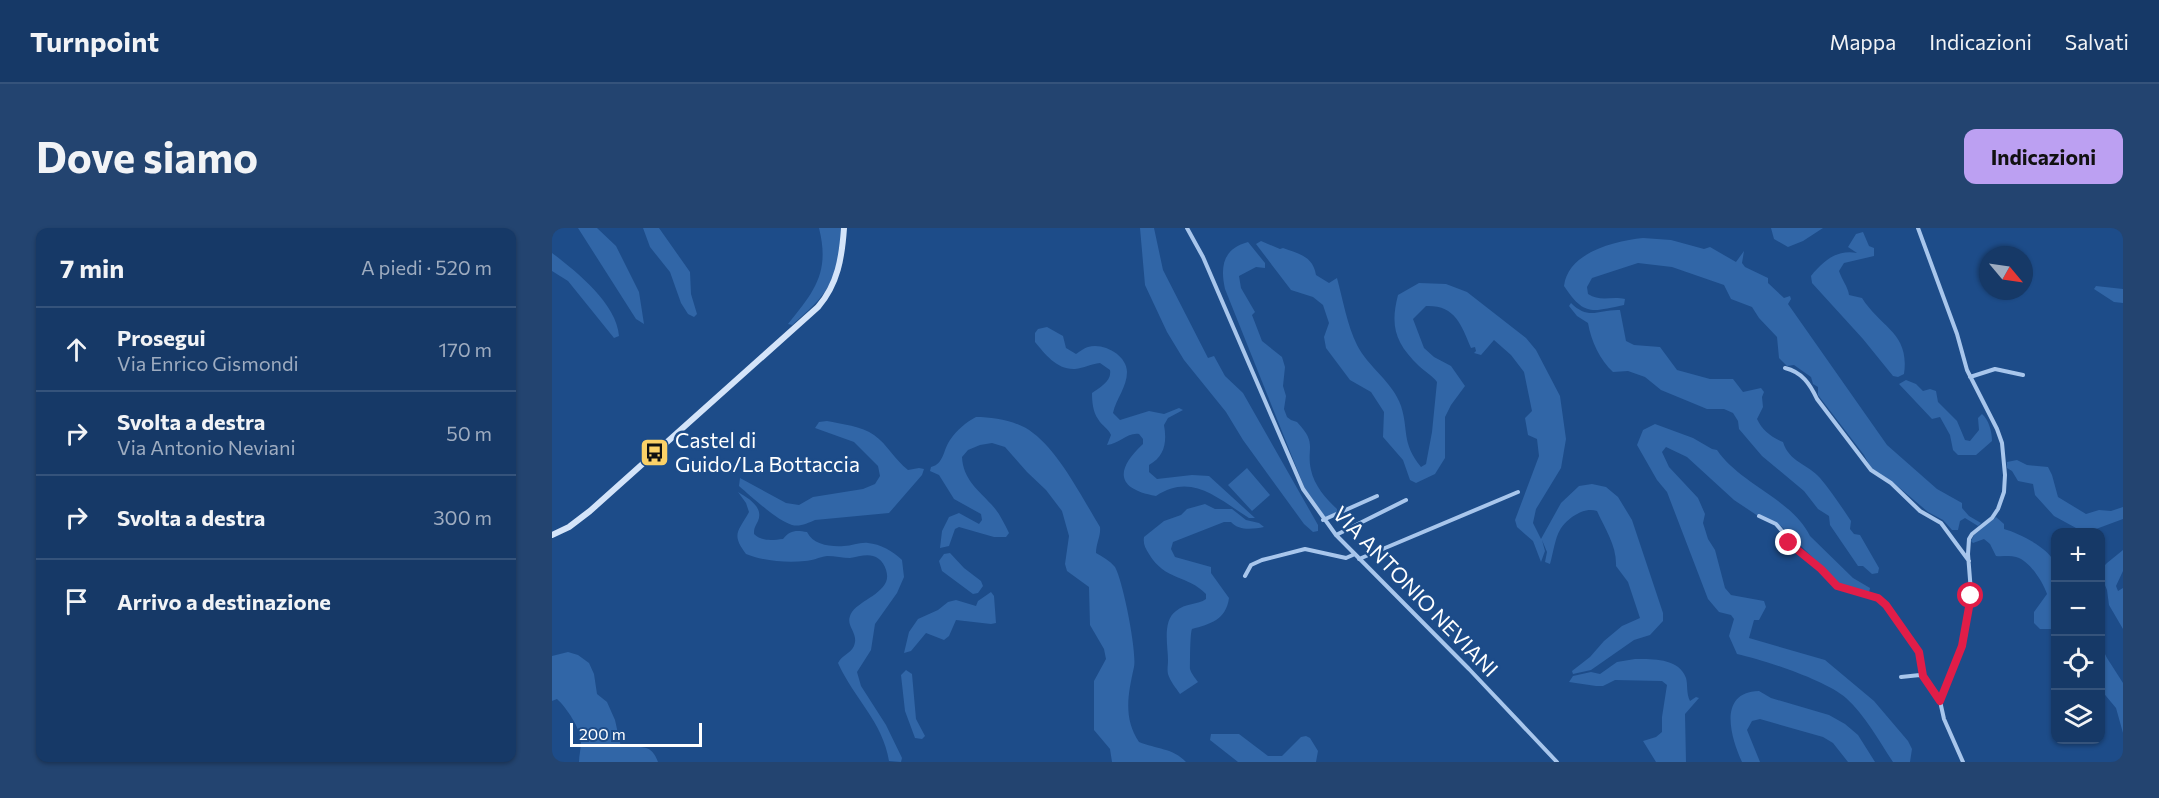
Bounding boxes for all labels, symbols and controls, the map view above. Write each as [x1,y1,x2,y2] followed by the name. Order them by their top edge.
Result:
[30,24,159,58] text: Turnpoint
[1829,29,1896,54] text: Mappa
[1929,29,2032,54] text: Indicazioni
[2065,29,2129,54] text: Salvati
[1964,129,2123,184] button: Indicazioni
[36,130,258,182] text: Dove siamo
[1979,246,2033,300] north arrow
[60,252,124,283] text: 7 min
[361,255,492,279] text: A piedi · 520 m
[117,324,206,351] text: Prosegui
[60,333,93,366] icon: ahead
[439,337,492,361] text: 170 m
[117,351,299,375] text: Via Enrico Gismondi
[117,408,265,435] text: Svolta a destra
[60,417,93,450] icon: right
[446,421,492,445] text: 50 m
[675,427,860,476] place label: Castel di Guido/La Bottaccia
[117,435,296,459] text: Via Antonio Neviani
[638,437,670,469] bus stop icon: Castel di Guido/La Bottaccia
[60,501,93,534] icon: right
[1328,501,1504,681] street label: VIA ANTONIO NEVIANI
[117,504,265,531] text: Svolta a destra
[433,505,492,529] text: 300 m
[2051,528,2105,744] map controls
[2051,528,2105,582] button: +
[1775,529,1801,555] route end
[1957,582,1983,608] route start
[2051,582,2105,636] button: −
[60,585,93,618] icon: arrive
[117,588,331,615] text: Arrivo a destinazione
[2051,636,2105,690] button: locate
[2051,690,2105,744] button: layers
[570,720,702,748] scale bar
[579,724,626,743] text: 200 m

